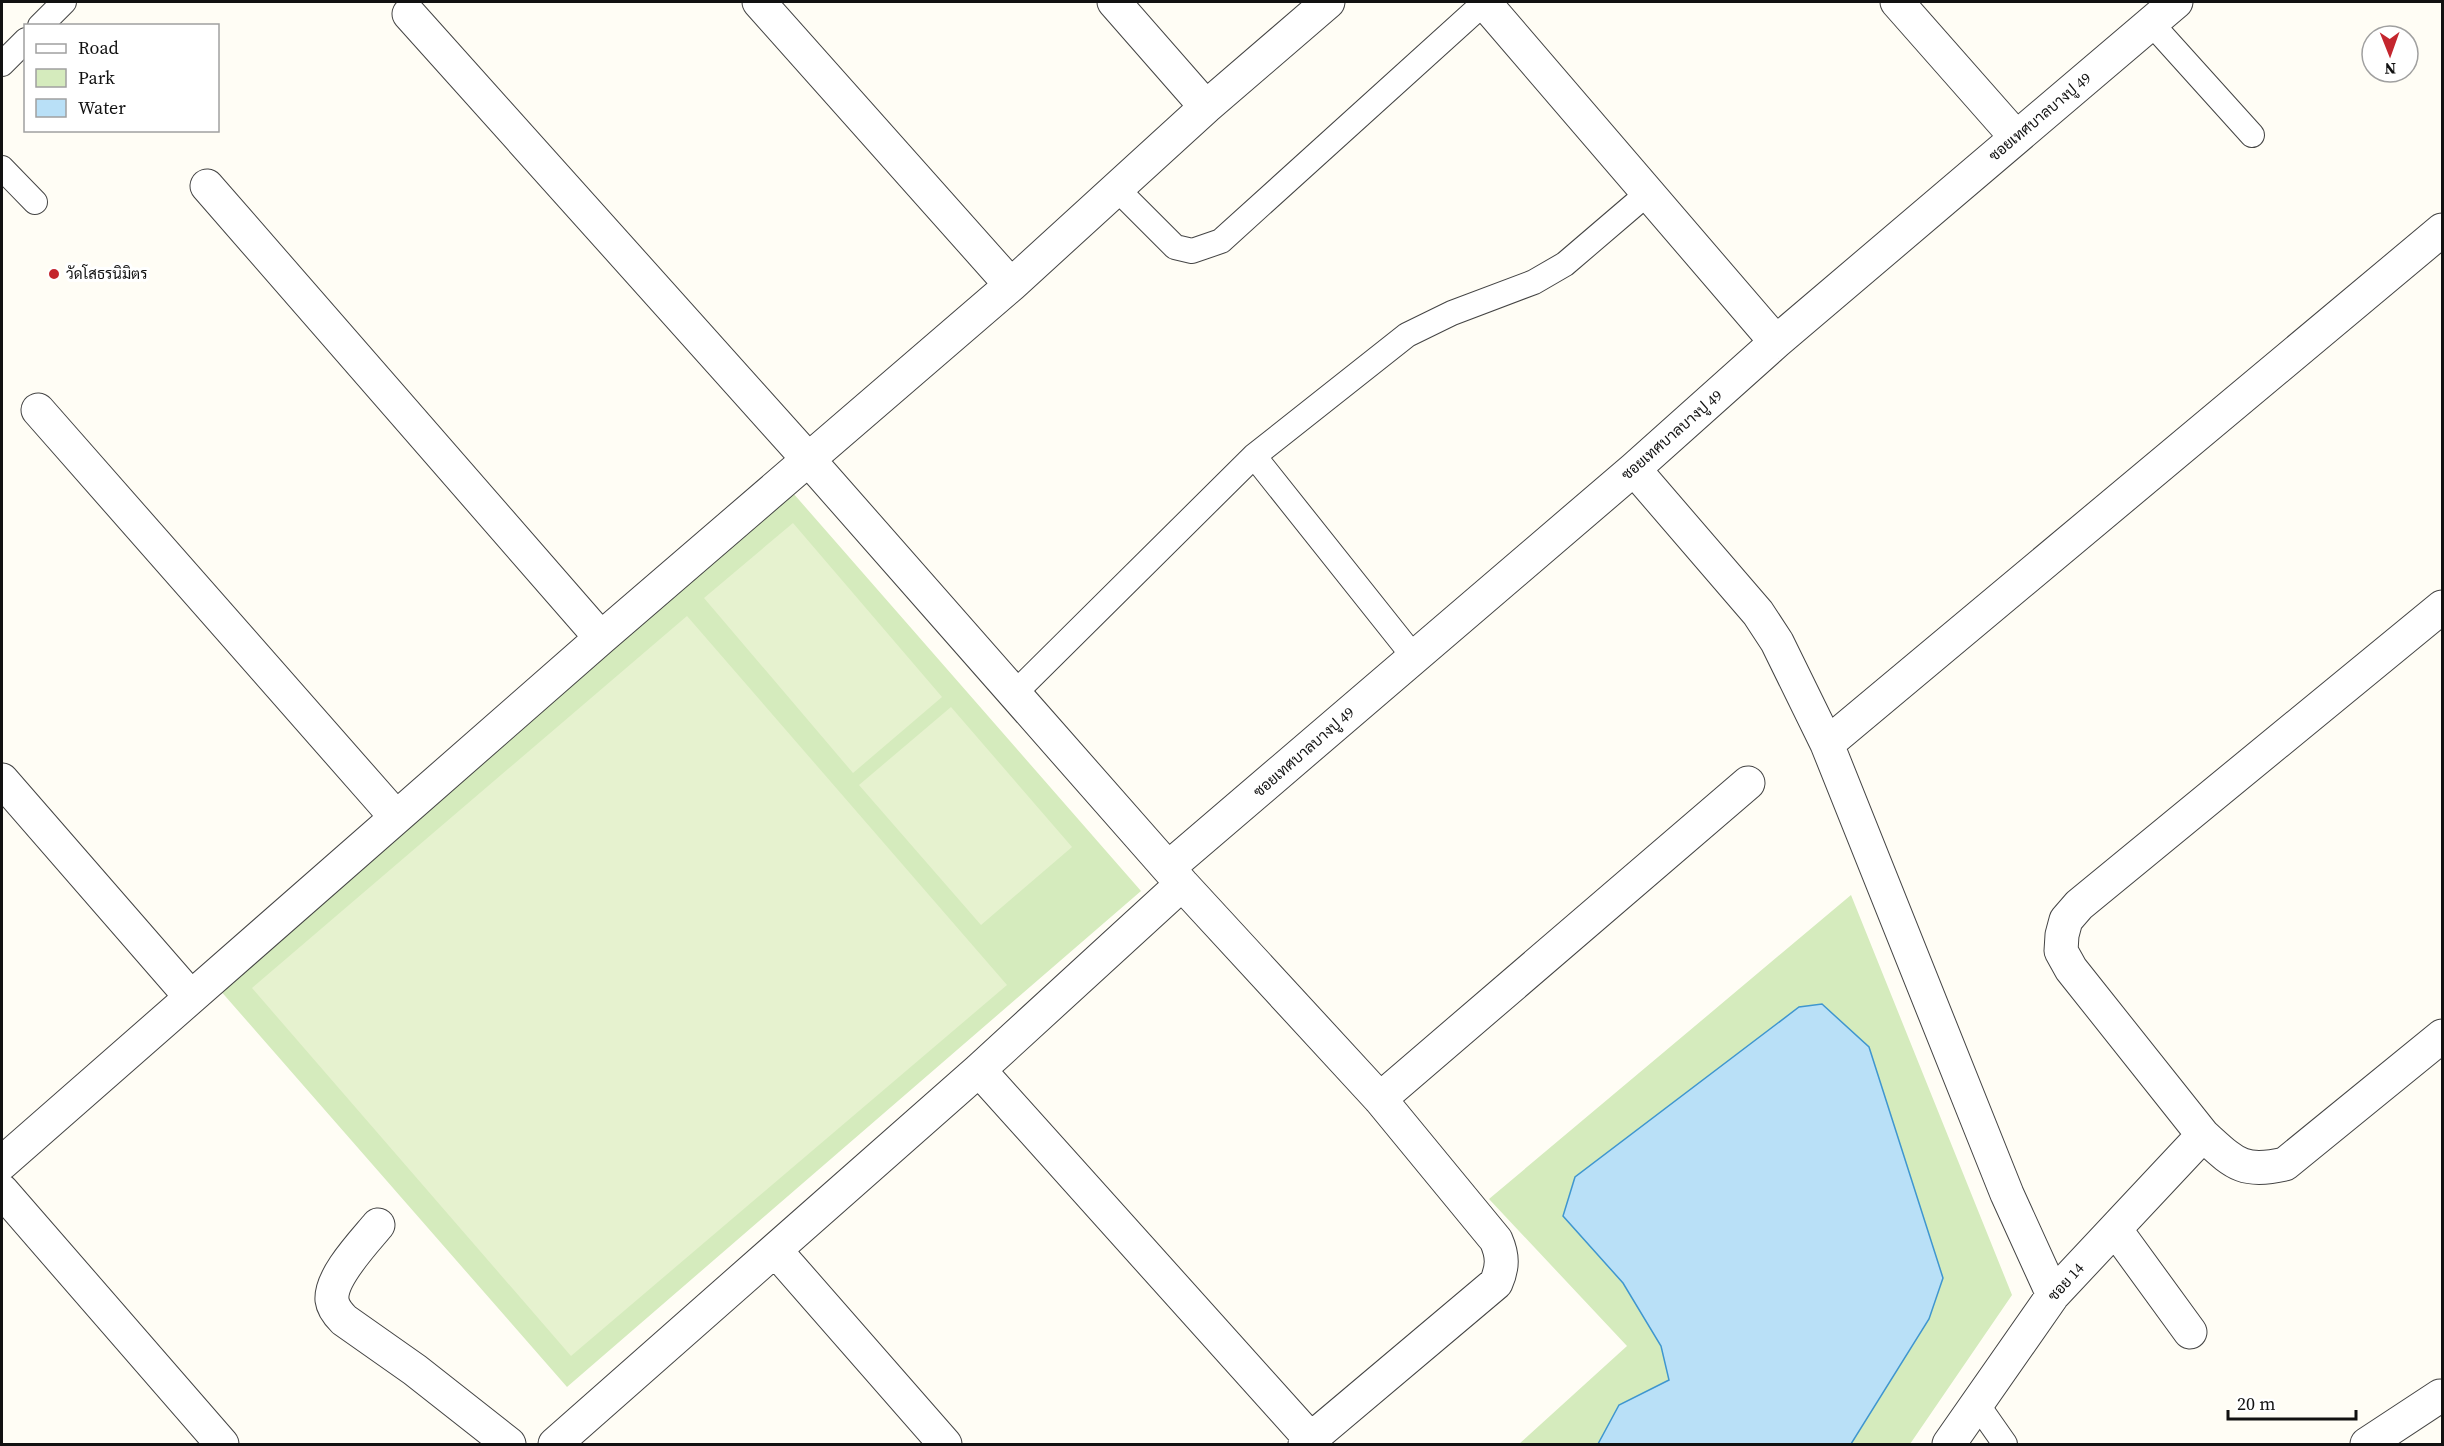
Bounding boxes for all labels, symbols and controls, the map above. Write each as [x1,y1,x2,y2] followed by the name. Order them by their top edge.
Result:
[24,24,219,132] legend
[2360,24,2420,84] north arrow
[78,35,119,60] text: Road
[2384,58,2396,80] text: N
[78,65,115,90] text: Park
[1984,67,2095,166] street label: ซอยเทศบาลบางปู 49
[78,95,126,120] text: Water
[66,263,147,284] place label: วัดโสธรนิมิตร
[47,267,61,281] marker: วัดโสธรนิมิตร
[1617,385,1727,485] street label: ซอยเทศบาลบางปู 49
[1249,702,1359,802] street label: ซอยเทศบาลบางปู 49
[2043,1258,2089,1305] street label: ซอย 14
[2228,1383,2356,1421] scale bar
[2237,1391,2275,1416] text: 20 m

